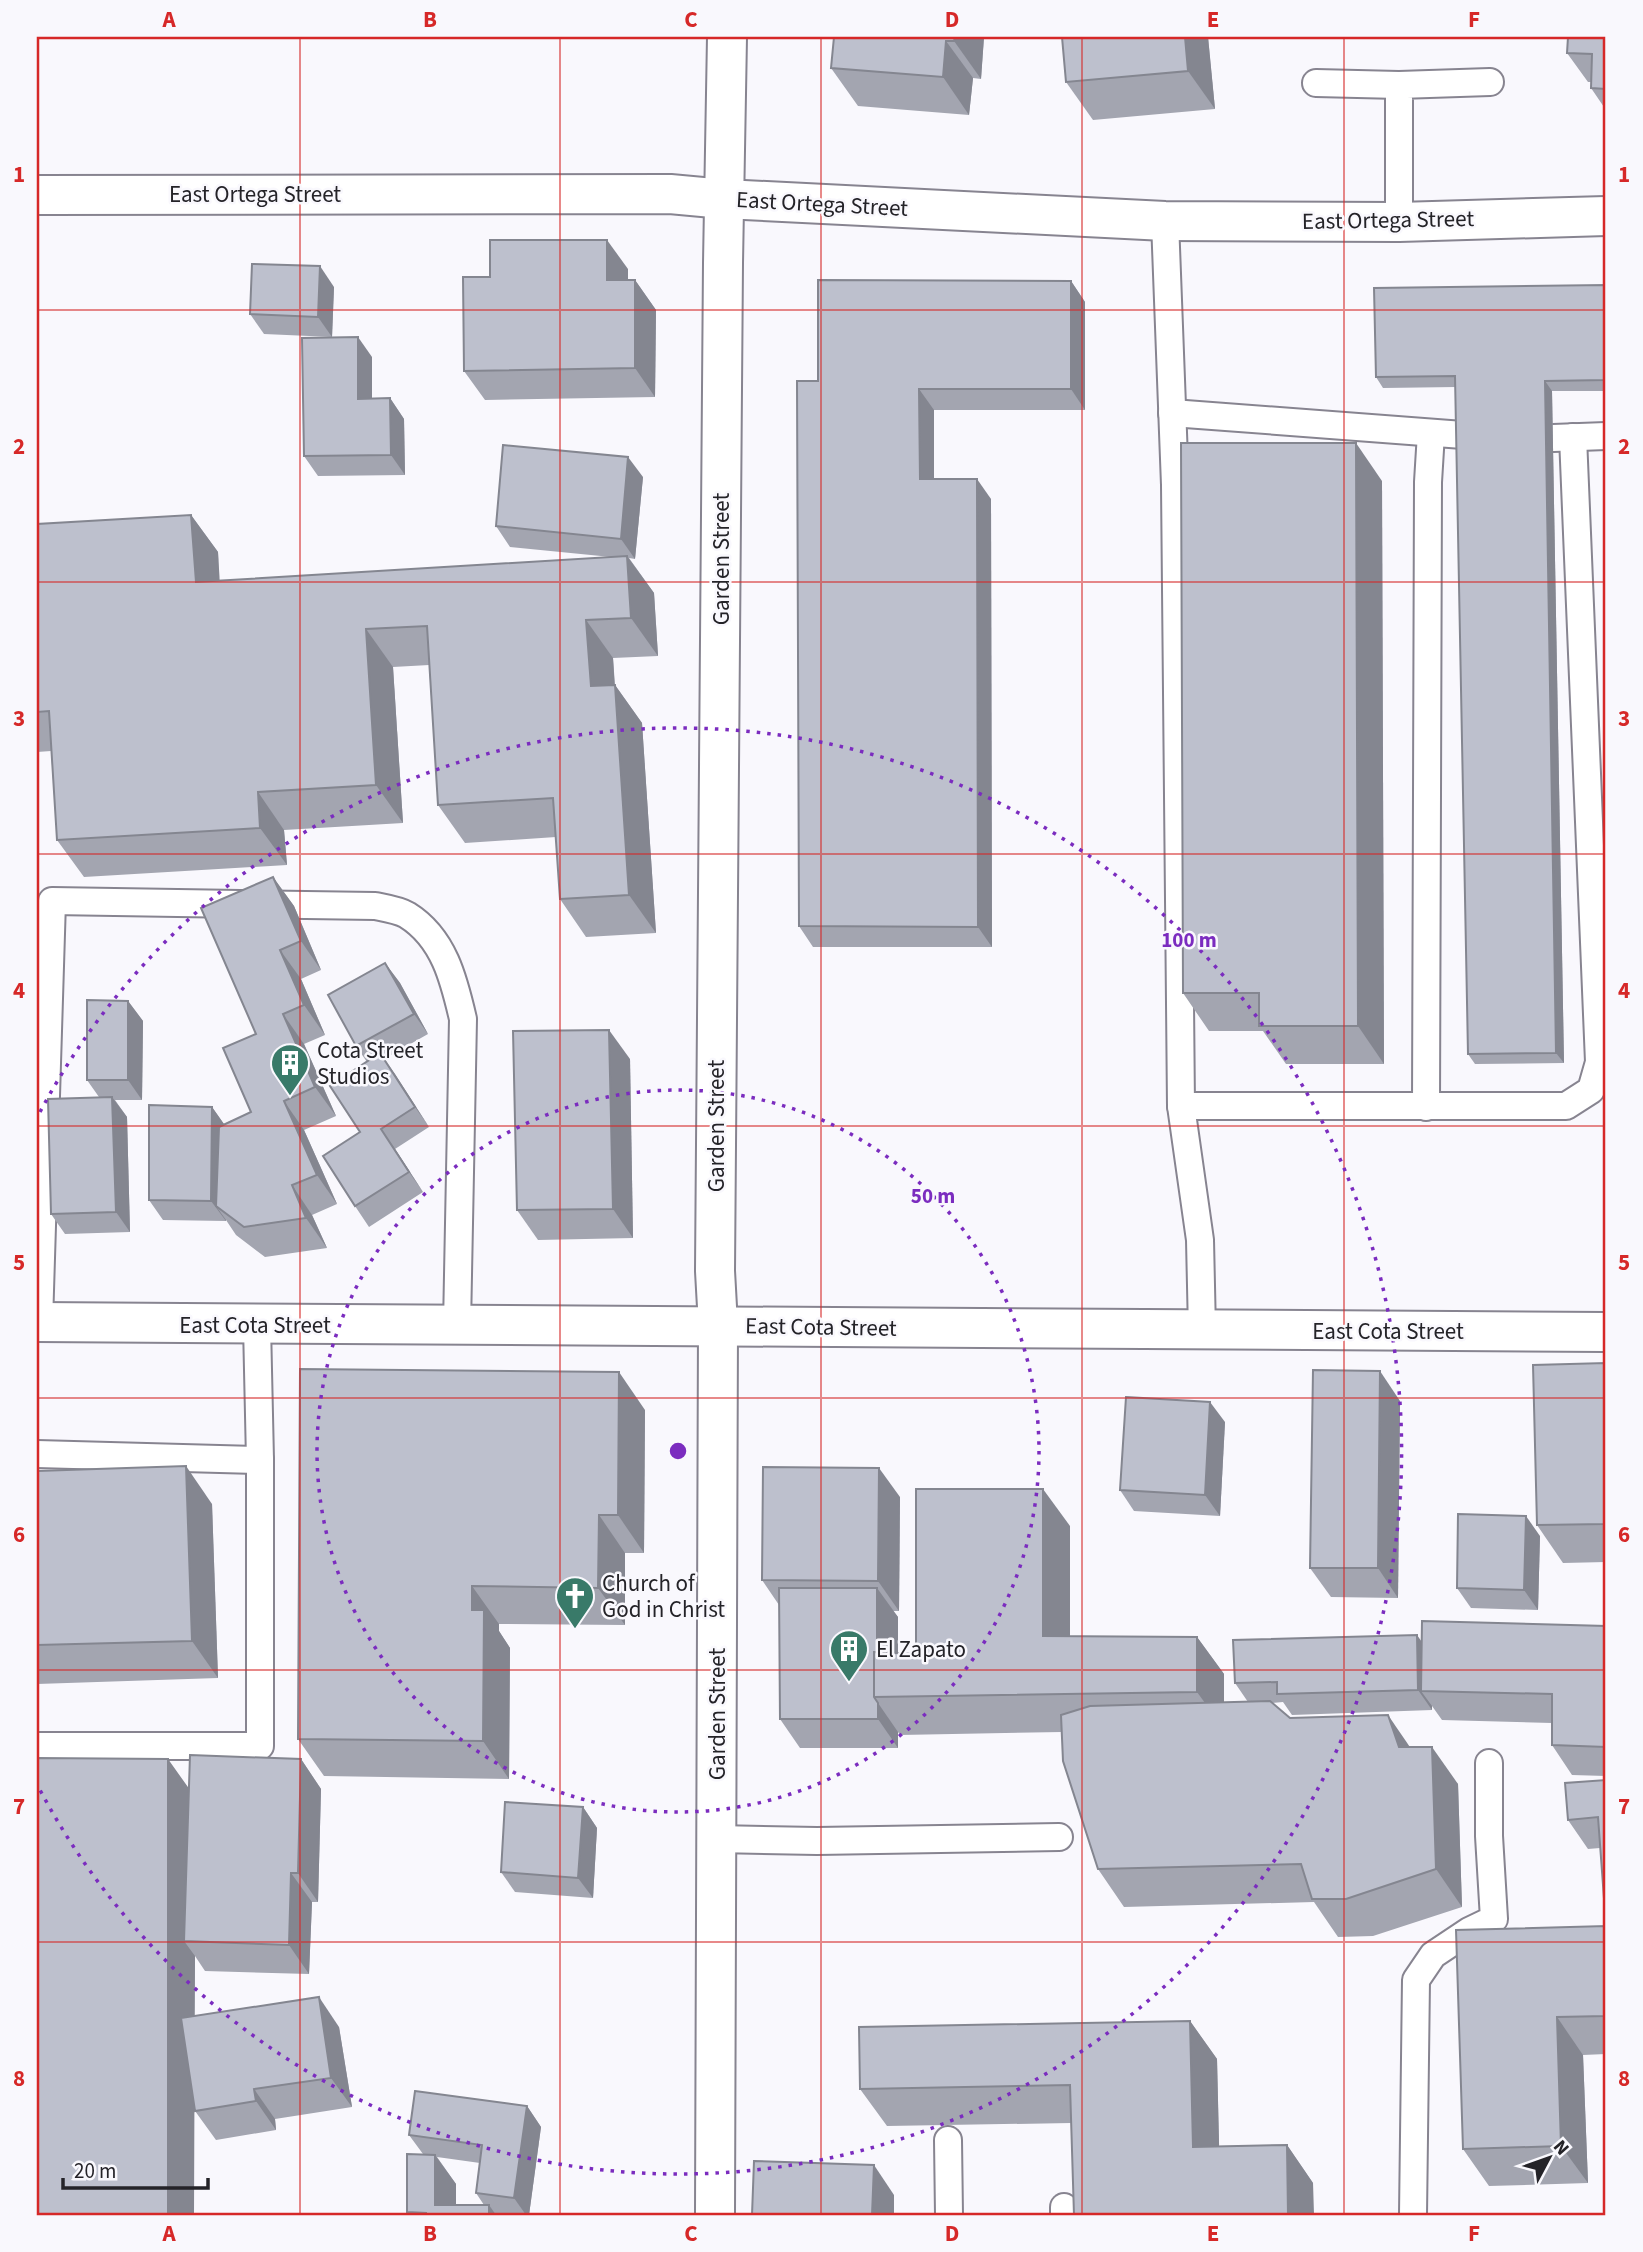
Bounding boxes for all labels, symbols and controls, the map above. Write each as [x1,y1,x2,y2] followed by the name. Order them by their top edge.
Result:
[161,3,176,36] text: A
[423,3,437,36] text: B
[684,3,698,36] text: C
[945,3,959,36] text: D
[1207,3,1219,36] text: E
[1468,3,1480,36] text: F
[13,158,25,191] text: 1
[1618,158,1630,191] text: 1
[169,178,341,211] street label: East Ortega Street
[735,183,909,225] street label: East Ortega Street
[1302,202,1475,238] street label: East Ortega Street
[13,430,25,463] text: 2
[1618,430,1630,463] text: 2
[705,493,738,625] street label: Garden Street
[13,702,25,735] text: 3
[1618,702,1630,735] text: 3
[1161,925,1217,955] text: 100 m
[13,974,25,1007] text: 4
[1618,974,1630,1007] text: 4
[317,1034,424,1093] place label: Cota Street Studios
[269,1042,311,1097] building icon: Cota Street Studios
[700,1060,733,1192] street label: Garden Street
[911,1181,955,1211] text: 50 m
[13,1246,25,1279] text: 5
[1618,1246,1630,1279] text: 5
[179,1309,331,1342] street label: East Cota Street
[745,1309,897,1345] street label: East Cota Street
[1312,1315,1464,1348] street label: East Cota Street
[666,1439,690,1463] centre of rings
[13,1518,25,1551] text: 6
[1618,1518,1630,1551] text: 6
[602,1567,725,1626] place label: Church of God in Christ
[554,1575,596,1630] church icon: Church of God in Christ
[828,1628,870,1683] building icon: El Zapato
[876,1633,966,1666] place label: El Zapato
[701,1648,734,1780] street label: Garden Street
[13,1790,25,1823] text: 7
[1618,1790,1630,1823] text: 7
[13,2062,25,2095] text: 8
[1618,2062,1630,2095] text: 8
[1514,2122,1584,2192] north arrow
[1546,2134,1575,2161] text: N
[63,2147,208,2191] scale bar
[74,2156,116,2186] text: 20 m
[161,2217,176,2250] text: A
[423,2217,437,2250] text: B
[684,2217,698,2250] text: C
[945,2217,959,2250] text: D
[1207,2217,1219,2250] text: E
[1468,2217,1480,2250] text: F

